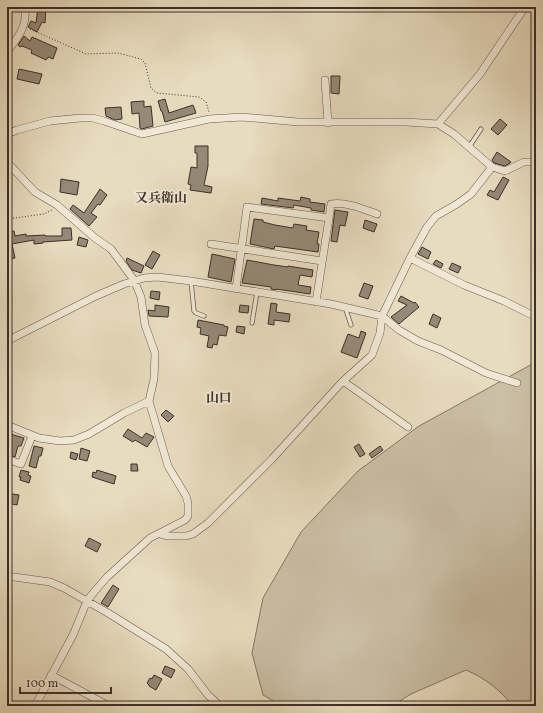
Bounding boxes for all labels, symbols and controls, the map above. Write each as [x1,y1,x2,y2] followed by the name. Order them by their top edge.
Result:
[135,190,187,208] district label: 又兵衛山
[206,390,232,408] district label: 山口
[20,669,111,695] scale bar
[26,676,59,692] text: 100 m

